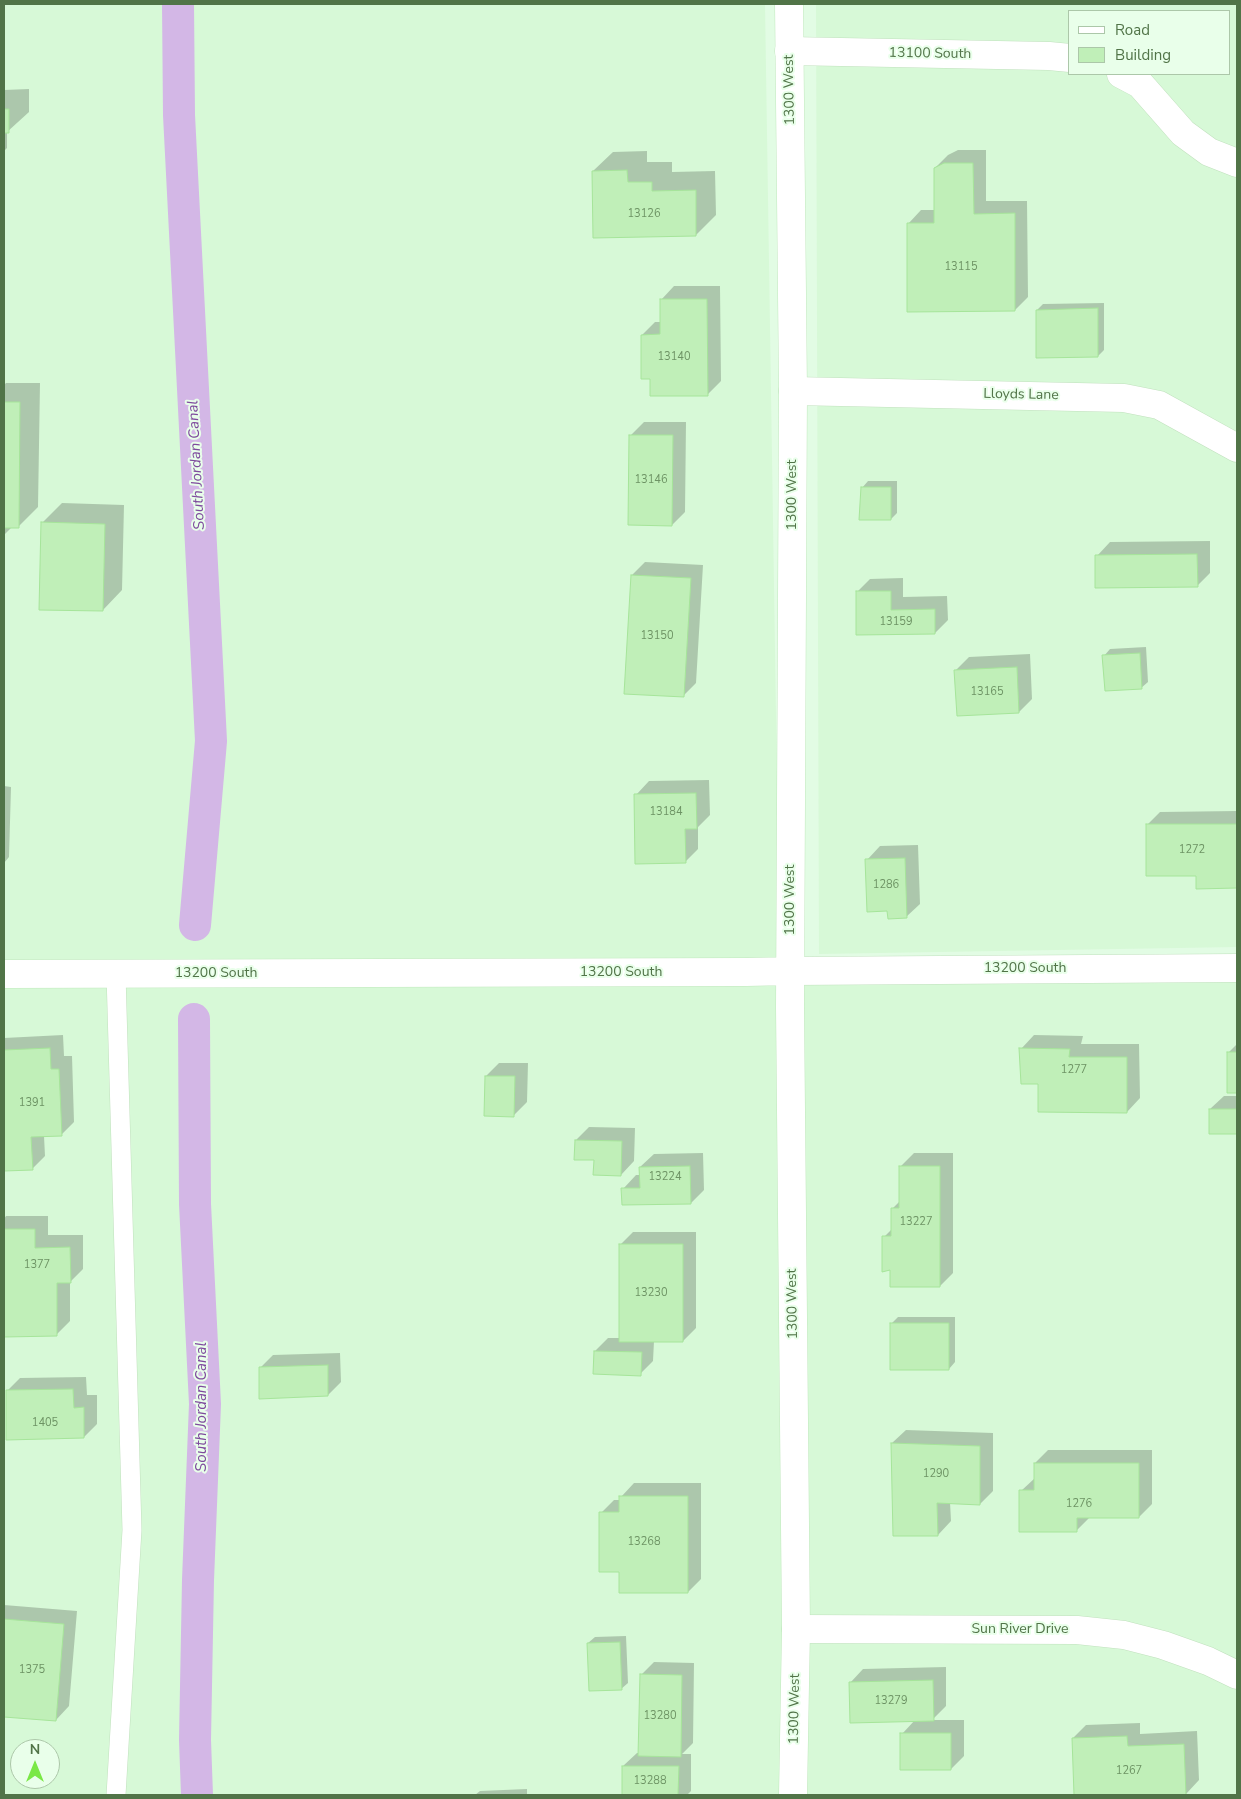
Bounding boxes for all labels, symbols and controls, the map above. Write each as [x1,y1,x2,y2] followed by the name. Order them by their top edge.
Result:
[1068,10,1231,75] legend
[1115,20,1150,40] text: Road
[889,45,971,63] street label: 13100 South
[1115,45,1171,65] text: Building
[781,54,799,126] street label: 1300 West
[628,207,660,221] house number: 13126
[945,260,977,274] house number: 13115
[658,350,690,364] house number: 13140
[983,386,1059,404] street label: Lloyds Lane
[185,400,209,530] water label: South Jordan Canal
[785,460,801,530] street label: 1300 West
[635,473,667,487] house number: 13146
[880,615,912,629] house number: 13159
[641,629,673,643] house number: 13150
[971,685,1003,699] house number: 13165
[650,805,682,819] house number: 13184
[1179,843,1205,857] house number: 1272
[783,865,799,935] street label: 1300 West
[873,878,899,892] house number: 1286
[984,961,1066,977] street label: 13200 South
[580,965,662,981] street label: 13200 South
[175,966,257,982] street label: 13200 South
[1061,1063,1087,1077] house number: 1277
[19,1096,45,1110] house number: 1391
[649,1170,681,1184] house number: 13224
[900,1215,932,1229] house number: 13227
[24,1258,50,1272] house number: 1377
[784,1268,802,1340] street label: 1300 West
[635,1286,667,1300] house number: 13230
[193,1342,211,1472] water label: South Jordan Canal
[32,1416,58,1430] house number: 1405
[923,1467,949,1481] house number: 1290
[1066,1497,1092,1511] house number: 1276
[628,1535,660,1549] house number: 13268
[972,1622,1068,1638] street label: Sun River Drive
[19,1663,45,1677] house number: 1375
[786,1673,804,1745] street label: 1300 West
[875,1694,907,1708] house number: 13279
[644,1709,676,1723] house number: 13280
[10,1739,60,1789] north arrow
[30,1740,40,1759] text: N
[1116,1764,1142,1778] house number: 1267
[634,1774,666,1788] house number: 13288

